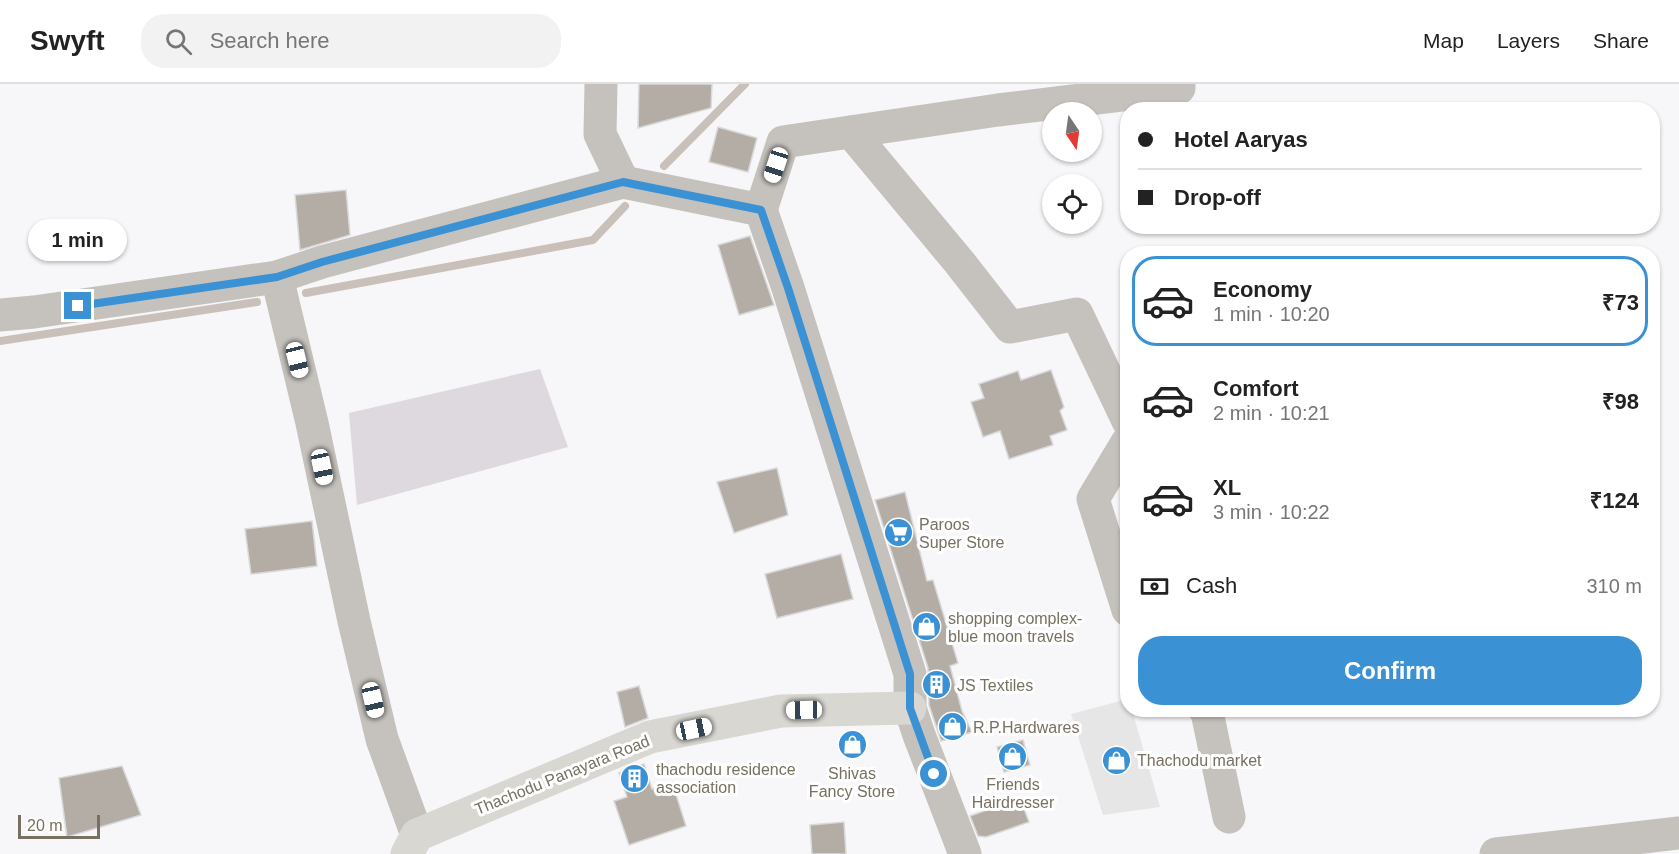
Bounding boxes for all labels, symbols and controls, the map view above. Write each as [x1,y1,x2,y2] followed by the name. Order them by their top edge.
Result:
[141,14,561,68] search box
[30,25,105,56] text: Swyft
[162,25,195,58] icon: search
[210,28,330,53] text: Search here
[1423,29,1464,52] text: Map
[1497,29,1560,52] text: Layers
[1593,29,1649,52] text: Share
[1042,102,1102,162] north arrow
[1042,102,1102,234] map controls
[1174,127,1308,152] text: Hotel Aaryas
[762,145,790,185] car
[1042,174,1102,234] button: locate
[1174,185,1261,210] text: Drop-off
[28,219,128,261] callout: 1 min
[51,229,104,251] text: 1 min
[1141,274,1195,328] icon: car
[1213,277,1312,302] text: Economy
[1602,290,1639,315] text: ₹73
[64,292,91,319] route end
[1213,303,1330,325] text: 1 min · 10:20
[284,340,310,380] car
[1141,373,1195,427] icon: car
[1213,376,1299,401] text: Comfort
[1602,389,1639,414] text: ₹98
[1213,402,1330,424] text: 2 min · 10:21
[309,448,335,486] car
[1141,472,1195,526] icon: car
[1213,475,1241,500] text: XL
[1590,488,1639,513] text: ₹124
[1213,501,1330,523] text: 3 min · 10:22
[919,516,1004,551] place label: Paroos Super Store
[882,517,914,549] supermarket icon: Paroos Super Store
[1138,570,1171,603] icon: cash
[1186,573,1237,598] text: Cash
[1586,575,1642,597] text: 310 m
[948,610,1082,645] place label: shopping complex- blue moon travels
[911,611,943,643] shop icon: shopping complex- blue moon travels
[1138,636,1642,705] button: Confirm
[920,669,952,701] building icon: JS Textiles
[957,677,1033,694] place label: JS Textiles
[360,680,386,720] car
[786,701,822,719] car
[936,711,968,743] shop icon: R.P.Hardwares
[675,716,713,742] car
[973,719,1079,736] place label: R.P.Hardwares
[836,729,868,761] shop icon: Shivas Fancy Store
[472,732,652,818] street label: Thachodu Panayara Road
[997,740,1029,772] shop icon: Friends Hairdresser
[1100,744,1132,776] shop icon: Thachodu market
[1137,752,1262,769] place label: Thachodu market
[920,760,947,787] route start
[656,761,796,796] place label: thachodu residence association
[619,762,651,794] building icon: thachodu residence association
[809,765,895,800] place label: Shivas Fancy Store
[972,776,1055,811] place label: Friends Hairdresser
[18,812,100,840] scale bar
[27,817,63,834] text: 20 m

